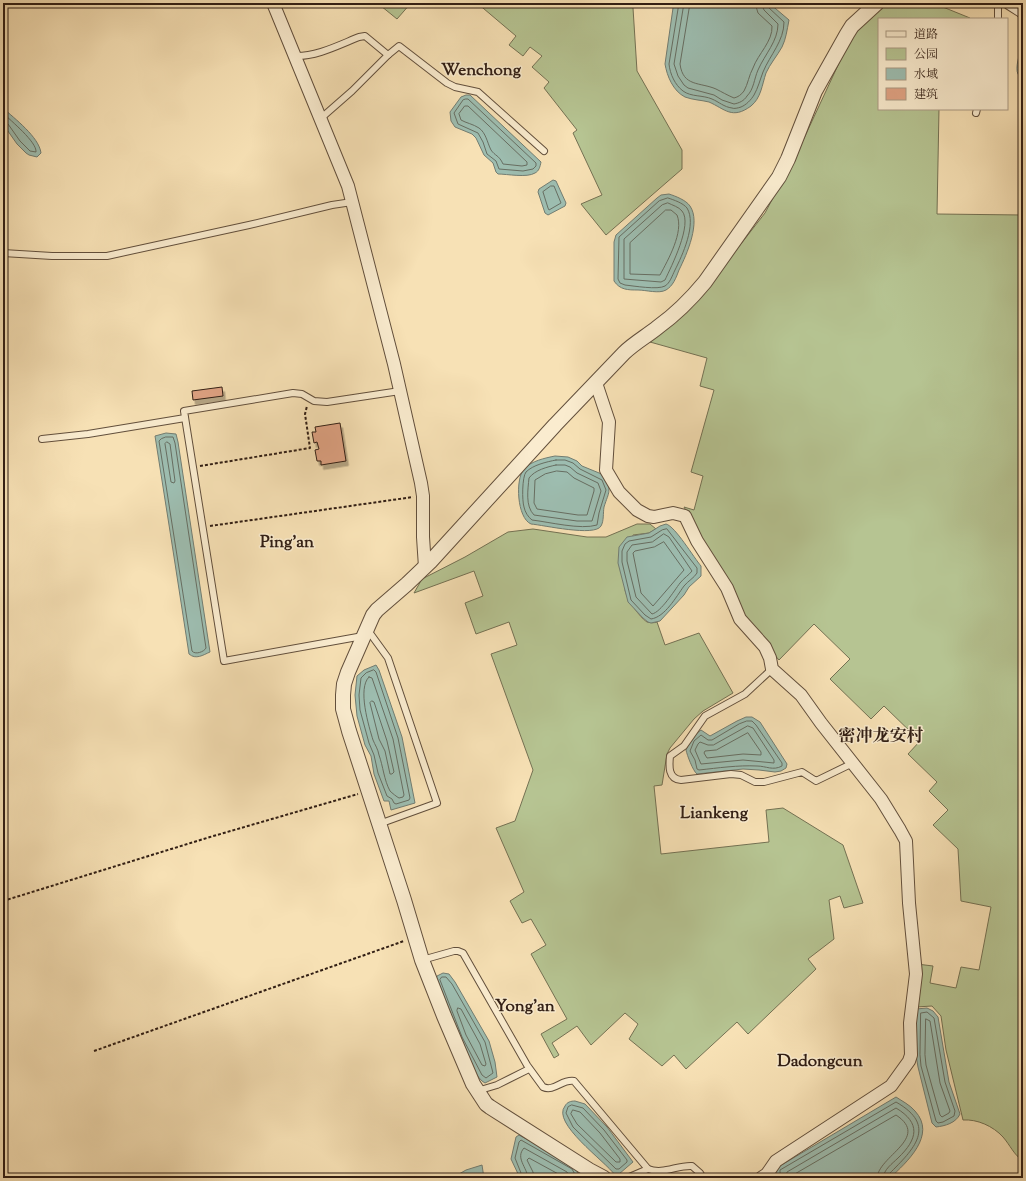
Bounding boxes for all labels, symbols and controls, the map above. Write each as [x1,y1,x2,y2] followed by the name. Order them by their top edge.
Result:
[878,18,1008,110] legend
[914,26,938,44] text: 道路
[914,46,938,64] text: 公园
[441,59,522,83] district label: Wenchong
[914,66,938,84] text: 水域
[914,86,938,104] text: 建筑
[260,531,315,555] district label: Ping'an
[839,725,924,749] district label: 密冲龙安村
[680,802,749,826] district label: Liankeng
[495,995,556,1019] district label: Yong'an
[777,1050,864,1074] district label: Dadongcun

